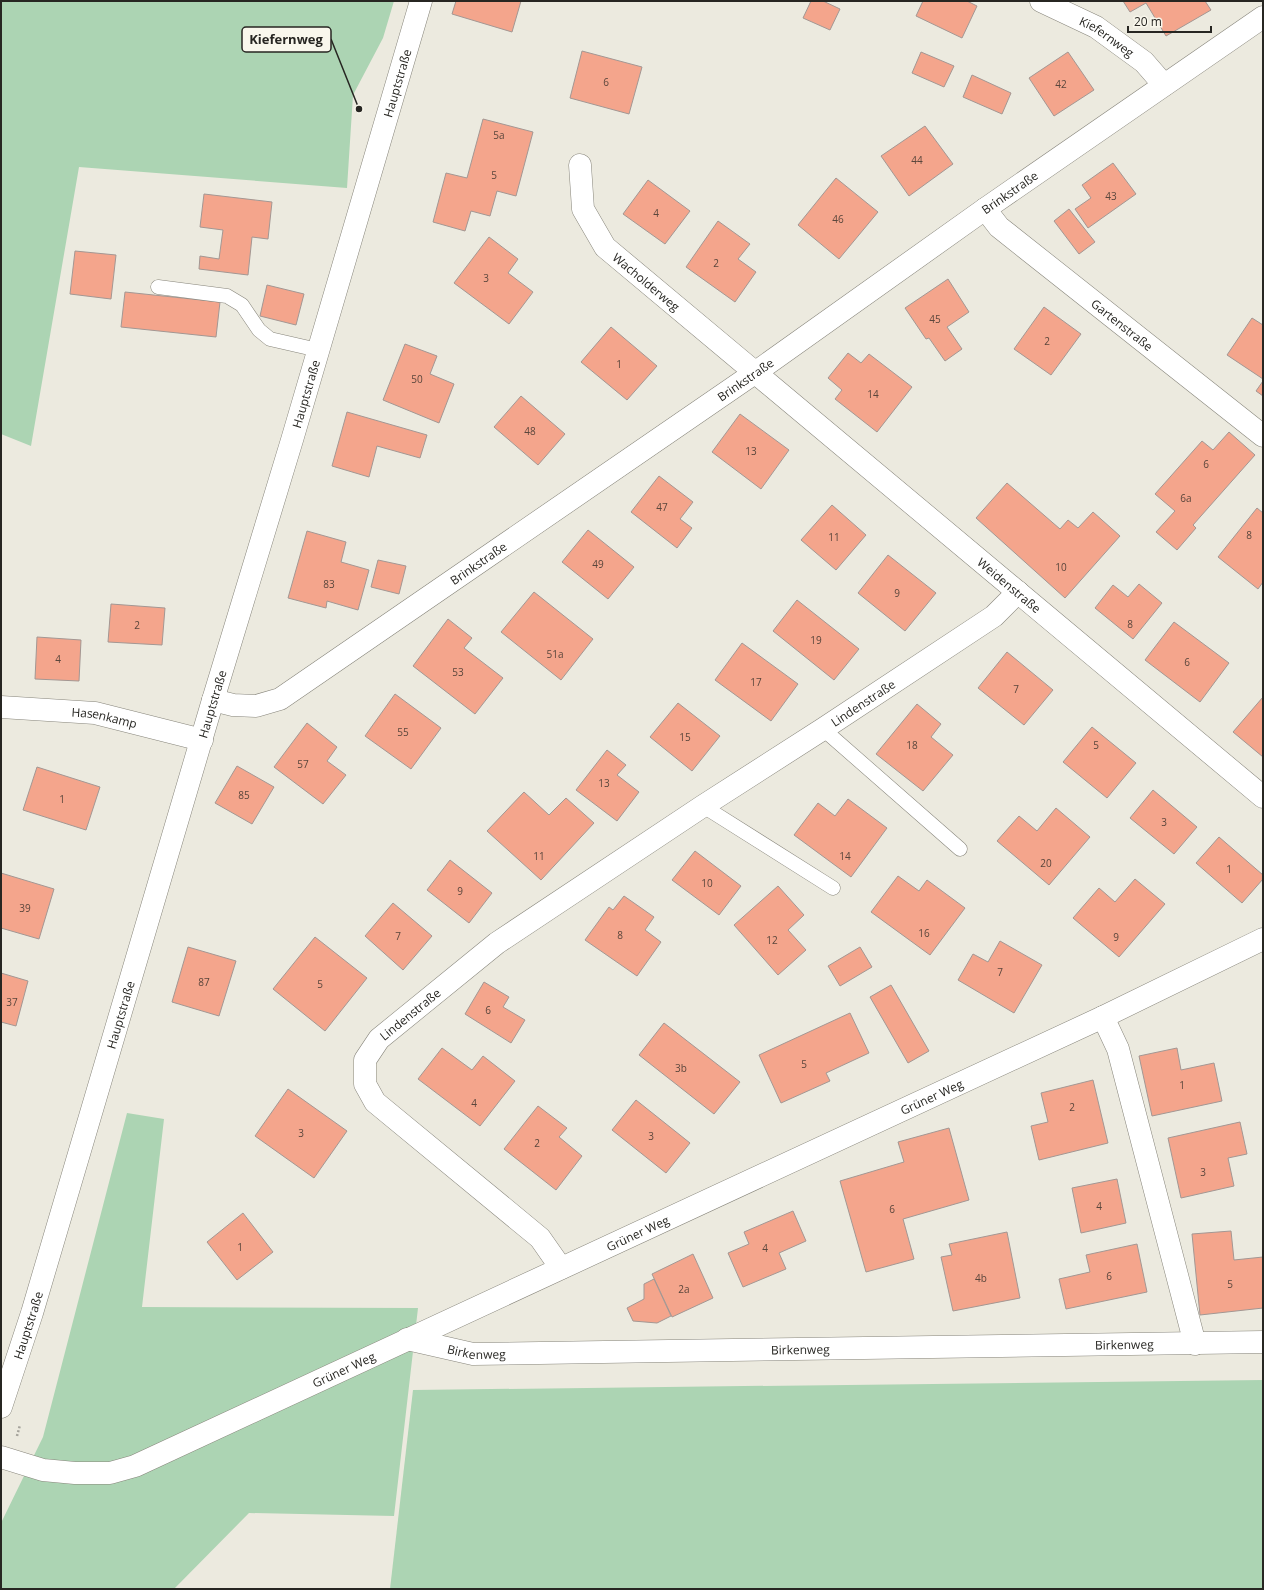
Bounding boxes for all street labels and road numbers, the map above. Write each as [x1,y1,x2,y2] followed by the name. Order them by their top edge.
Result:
[1077,12,1138,61] street label: Kiefernweg
[379,47,415,119] street label: Hauptstraße
[978,166,1041,218] street label: Brinkstraße
[609,249,684,315] street label: Wacholderweg
[1088,295,1157,355] street label: Gartenstraße
[713,354,777,405] street label: Brinkstraße
[287,357,324,430] street label: Hauptstraße
[446,537,510,588] street label: Brinkstraße
[974,553,1045,617] street label: Weidenstraße
[194,668,230,740] street label: Hauptstraße
[827,675,898,730] street label: Lindenstraße
[71,703,139,732] street label: Hasenkamp
[102,978,138,1051] street label: Hauptstraße
[376,984,444,1044] street label: Lindenstraße
[897,1074,966,1118] street label: Grüner Weg
[603,1211,672,1255] street label: Grüner Weg
[9,1289,47,1361] street label: Hauptstraße
[1095,1335,1154,1353] street label: Birkenweg
[446,1340,506,1363] street label: Birkenweg
[771,1340,830,1358] street label: Birkenweg
[309,1347,378,1391] street label: Grüner Weg

